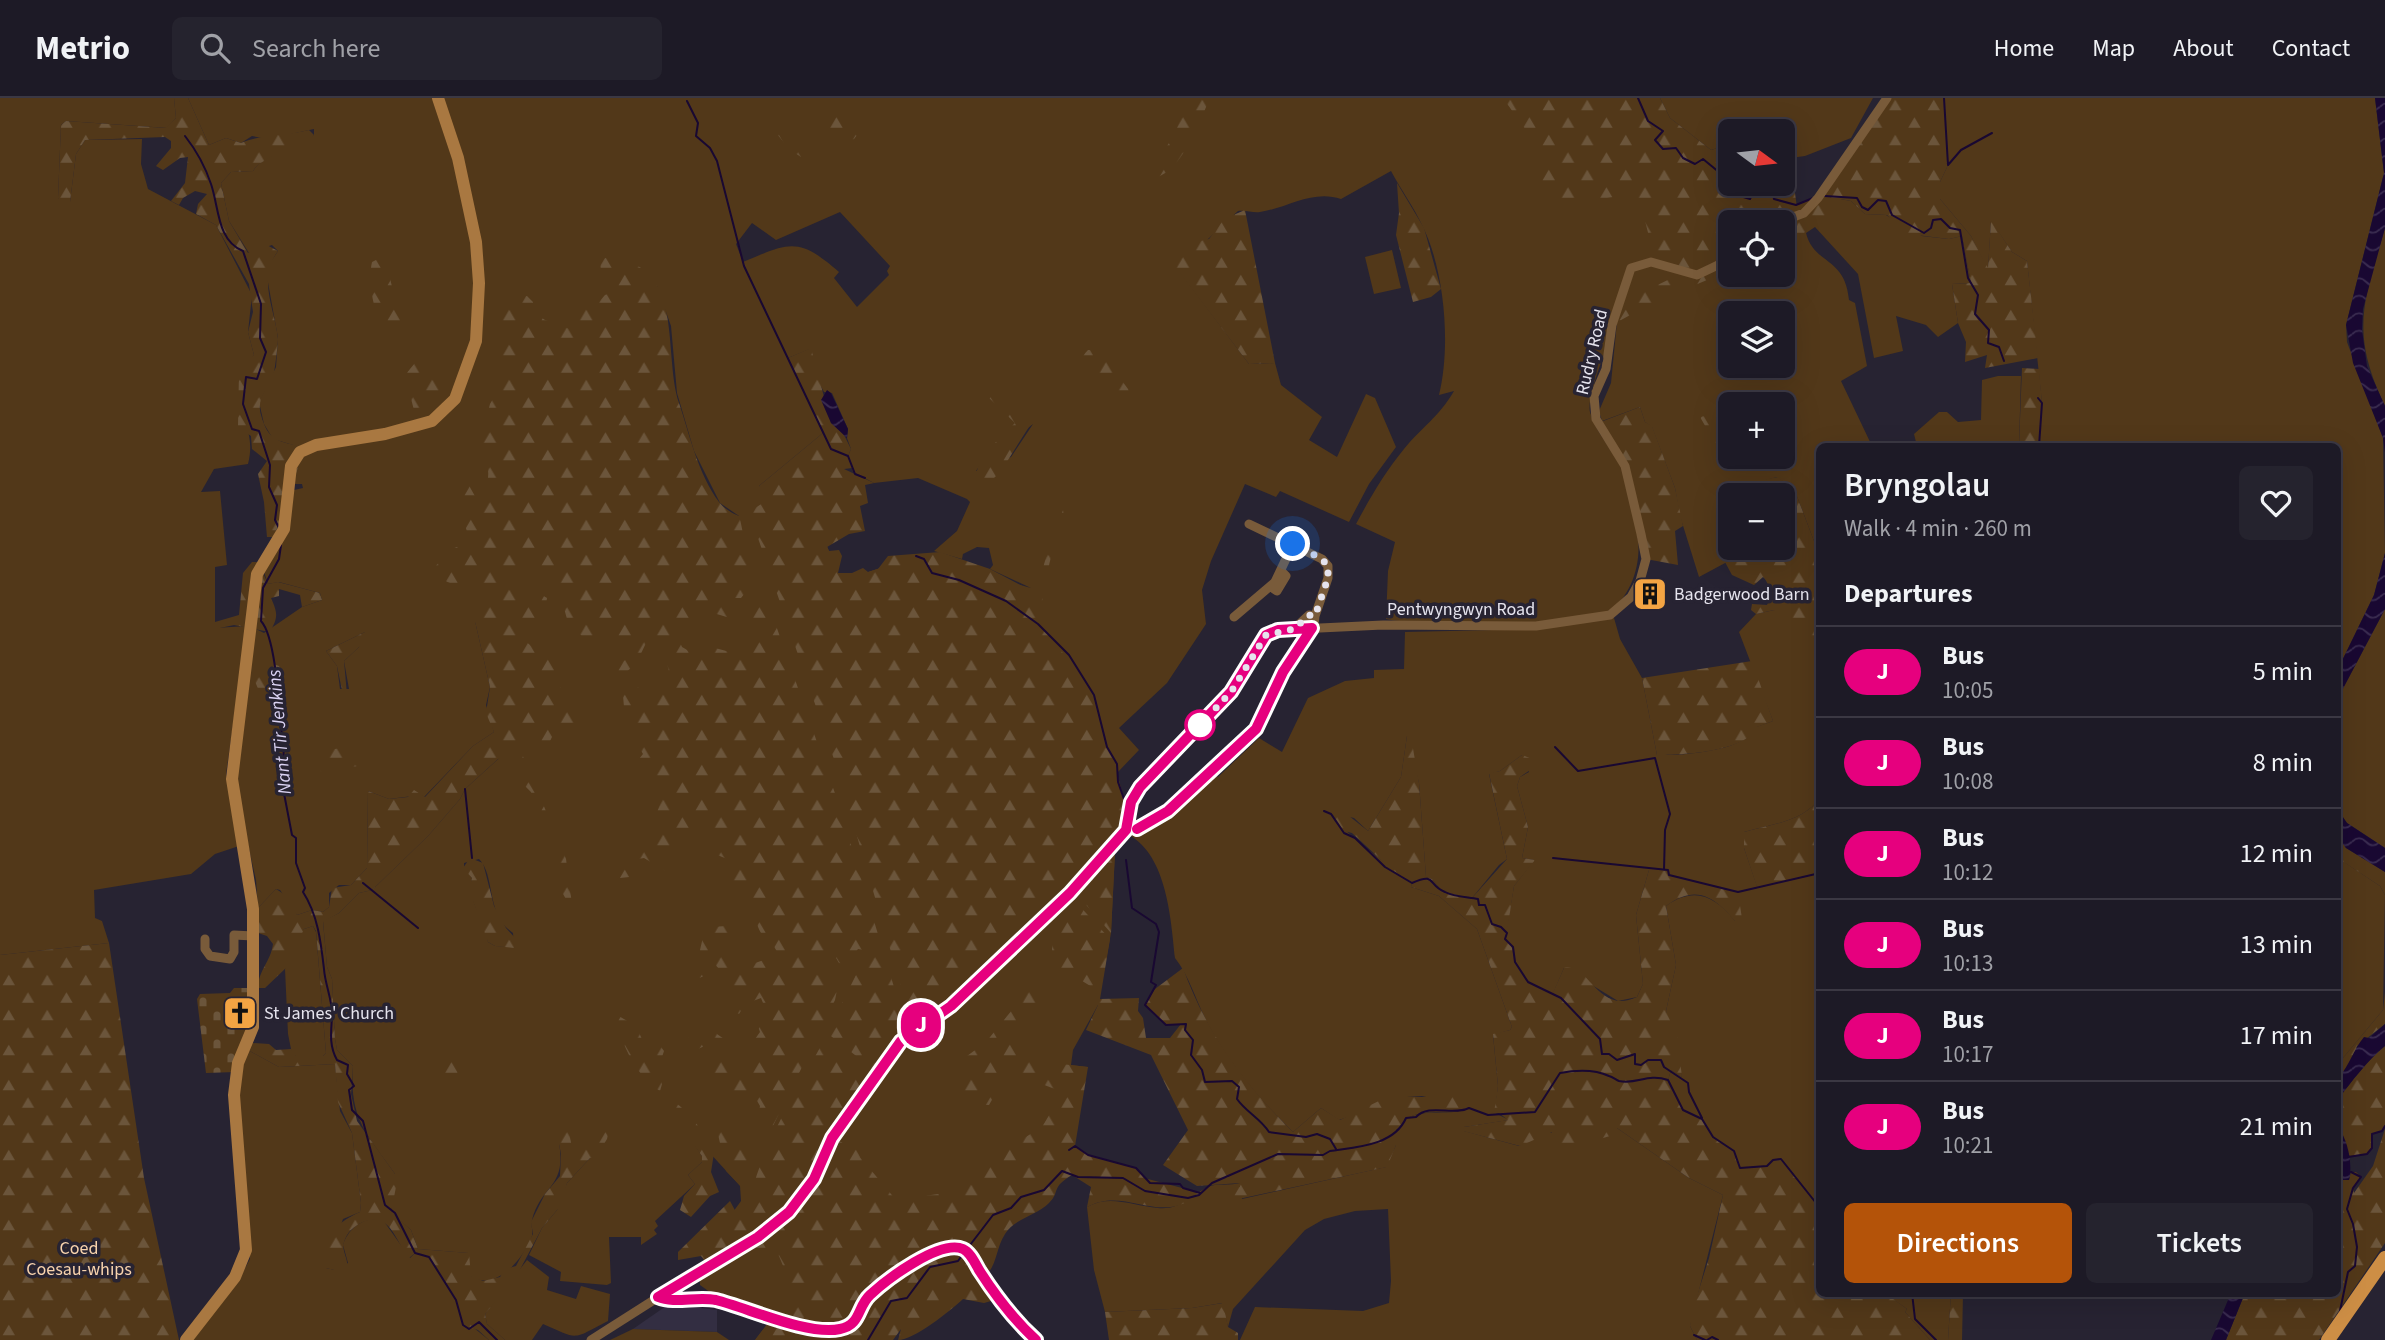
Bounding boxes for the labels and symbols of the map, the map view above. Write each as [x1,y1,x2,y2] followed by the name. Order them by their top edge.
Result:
[1718,119,1796,196] north arrow
[1570,307,1614,397] street label: Rudry Road
[1275,526,1310,561] your location
[1631,575,1669,613] building icon: Badgerwood Barn
[1674,582,1810,607] place label: Badgerwood Barn
[1387,597,1535,622] street label: Pentwyngwyn Road
[261,668,299,796] water label: Nant Tir Jenkins
[1185,710,1215,740] unlabelled marker
[221,994,259,1032] church icon: St James' Church
[264,1001,394,1026] place label: St James' Church
[898,1002,944,1048] line badge: J
[26,1236,132,1282] park label: Coed Coesau-whips

